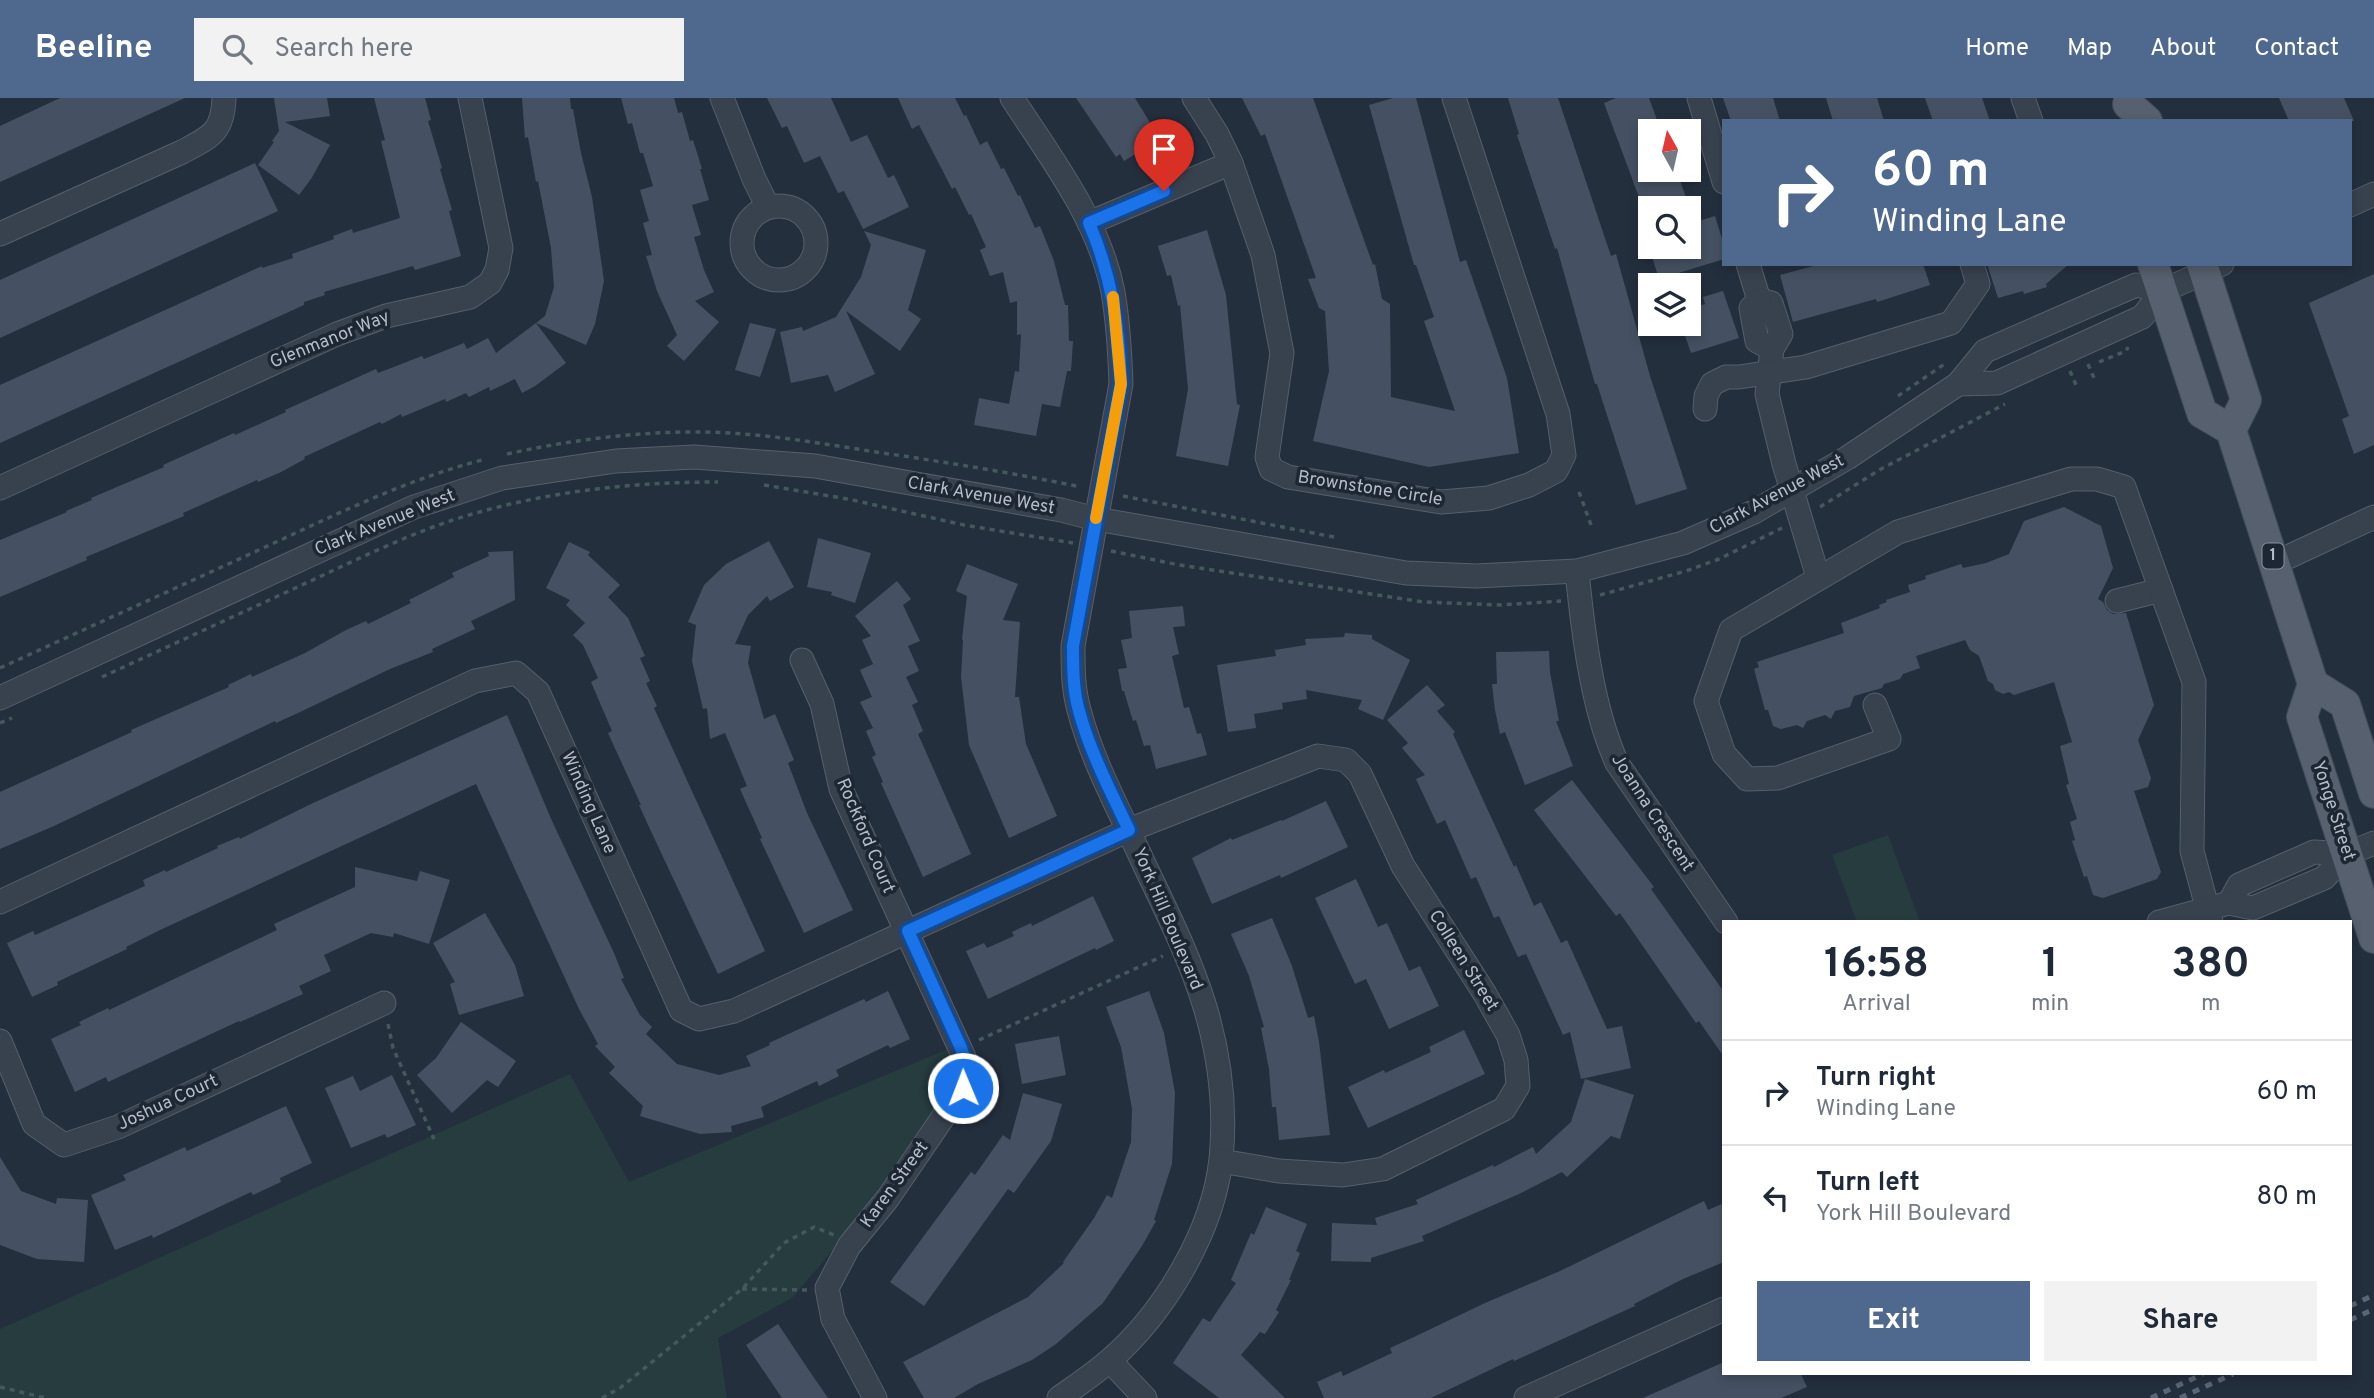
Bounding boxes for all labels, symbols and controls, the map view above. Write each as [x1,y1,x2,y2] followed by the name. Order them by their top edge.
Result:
[194,18,684,81] search box
[35,28,152,70] text: Beeline
[218,30,256,68] icon: search
[274,33,413,66] text: Search here
[1965,34,2029,64] text: Home
[2067,34,2112,64] text: Map
[2150,34,2216,64] text: About
[2254,34,2339,64] text: Contact
[1134,119,1194,191] pin
[1638,119,1701,182] north arrow
[1638,119,1701,336] map controls
[1145,130,1183,168] icon: arrive
[1872,142,1990,204] text: 60 m
[1757,147,1848,238] icon: right
[1638,196,1701,259] button: search
[1872,203,2067,243] text: Winding Lane
[1638,273,1701,336] button: layers
[267,306,393,374] street label: Glenmanor Way
[1706,450,1848,540] street label: Clark Avenue West
[1296,466,1444,512] street label: Brownstone Circle
[905,472,1057,520] street label: Clark Avenue West
[311,484,459,562] street label: Clark Avenue West
[2262,544,2284,569] road number: 1
[555,748,621,858] street label: Winding Lane
[1605,750,1699,876] street label: Joanna Crescent
[2306,758,2360,864] street label: Yonge Street
[830,775,900,897] street label: Rockford Court
[1127,844,1207,994] street label: York Hill Boulevard
[1423,906,1503,1016] street label: Colleen Street
[1824,939,1929,992] text: 16:58
[2042,939,2059,992] text: 1
[2171,939,2250,992] text: 380
[1842,990,1911,1019] text: Arrival
[2031,990,2069,1019] text: min
[2201,990,2220,1019] text: m
[926,1051,1000,1125] position arrow
[1816,1062,1936,1095] text: Turn right
[114,1070,222,1136] street label: Joshua Court
[1757,1074,1795,1112] icon: right
[2257,1076,2317,1109] text: 60 m
[1816,1095,1956,1124] text: Winding Lane
[856,1137,934,1233] street label: Karen Street
[1816,1167,1920,1200] text: Turn left
[1757,1179,1795,1217] icon: left
[2257,1181,2317,1214] text: 80 m
[1816,1200,2011,1229] text: York Hill Boulevard
[1757,1281,2030,1361] button: Exit
[2044,1281,2317,1361] button: Share

